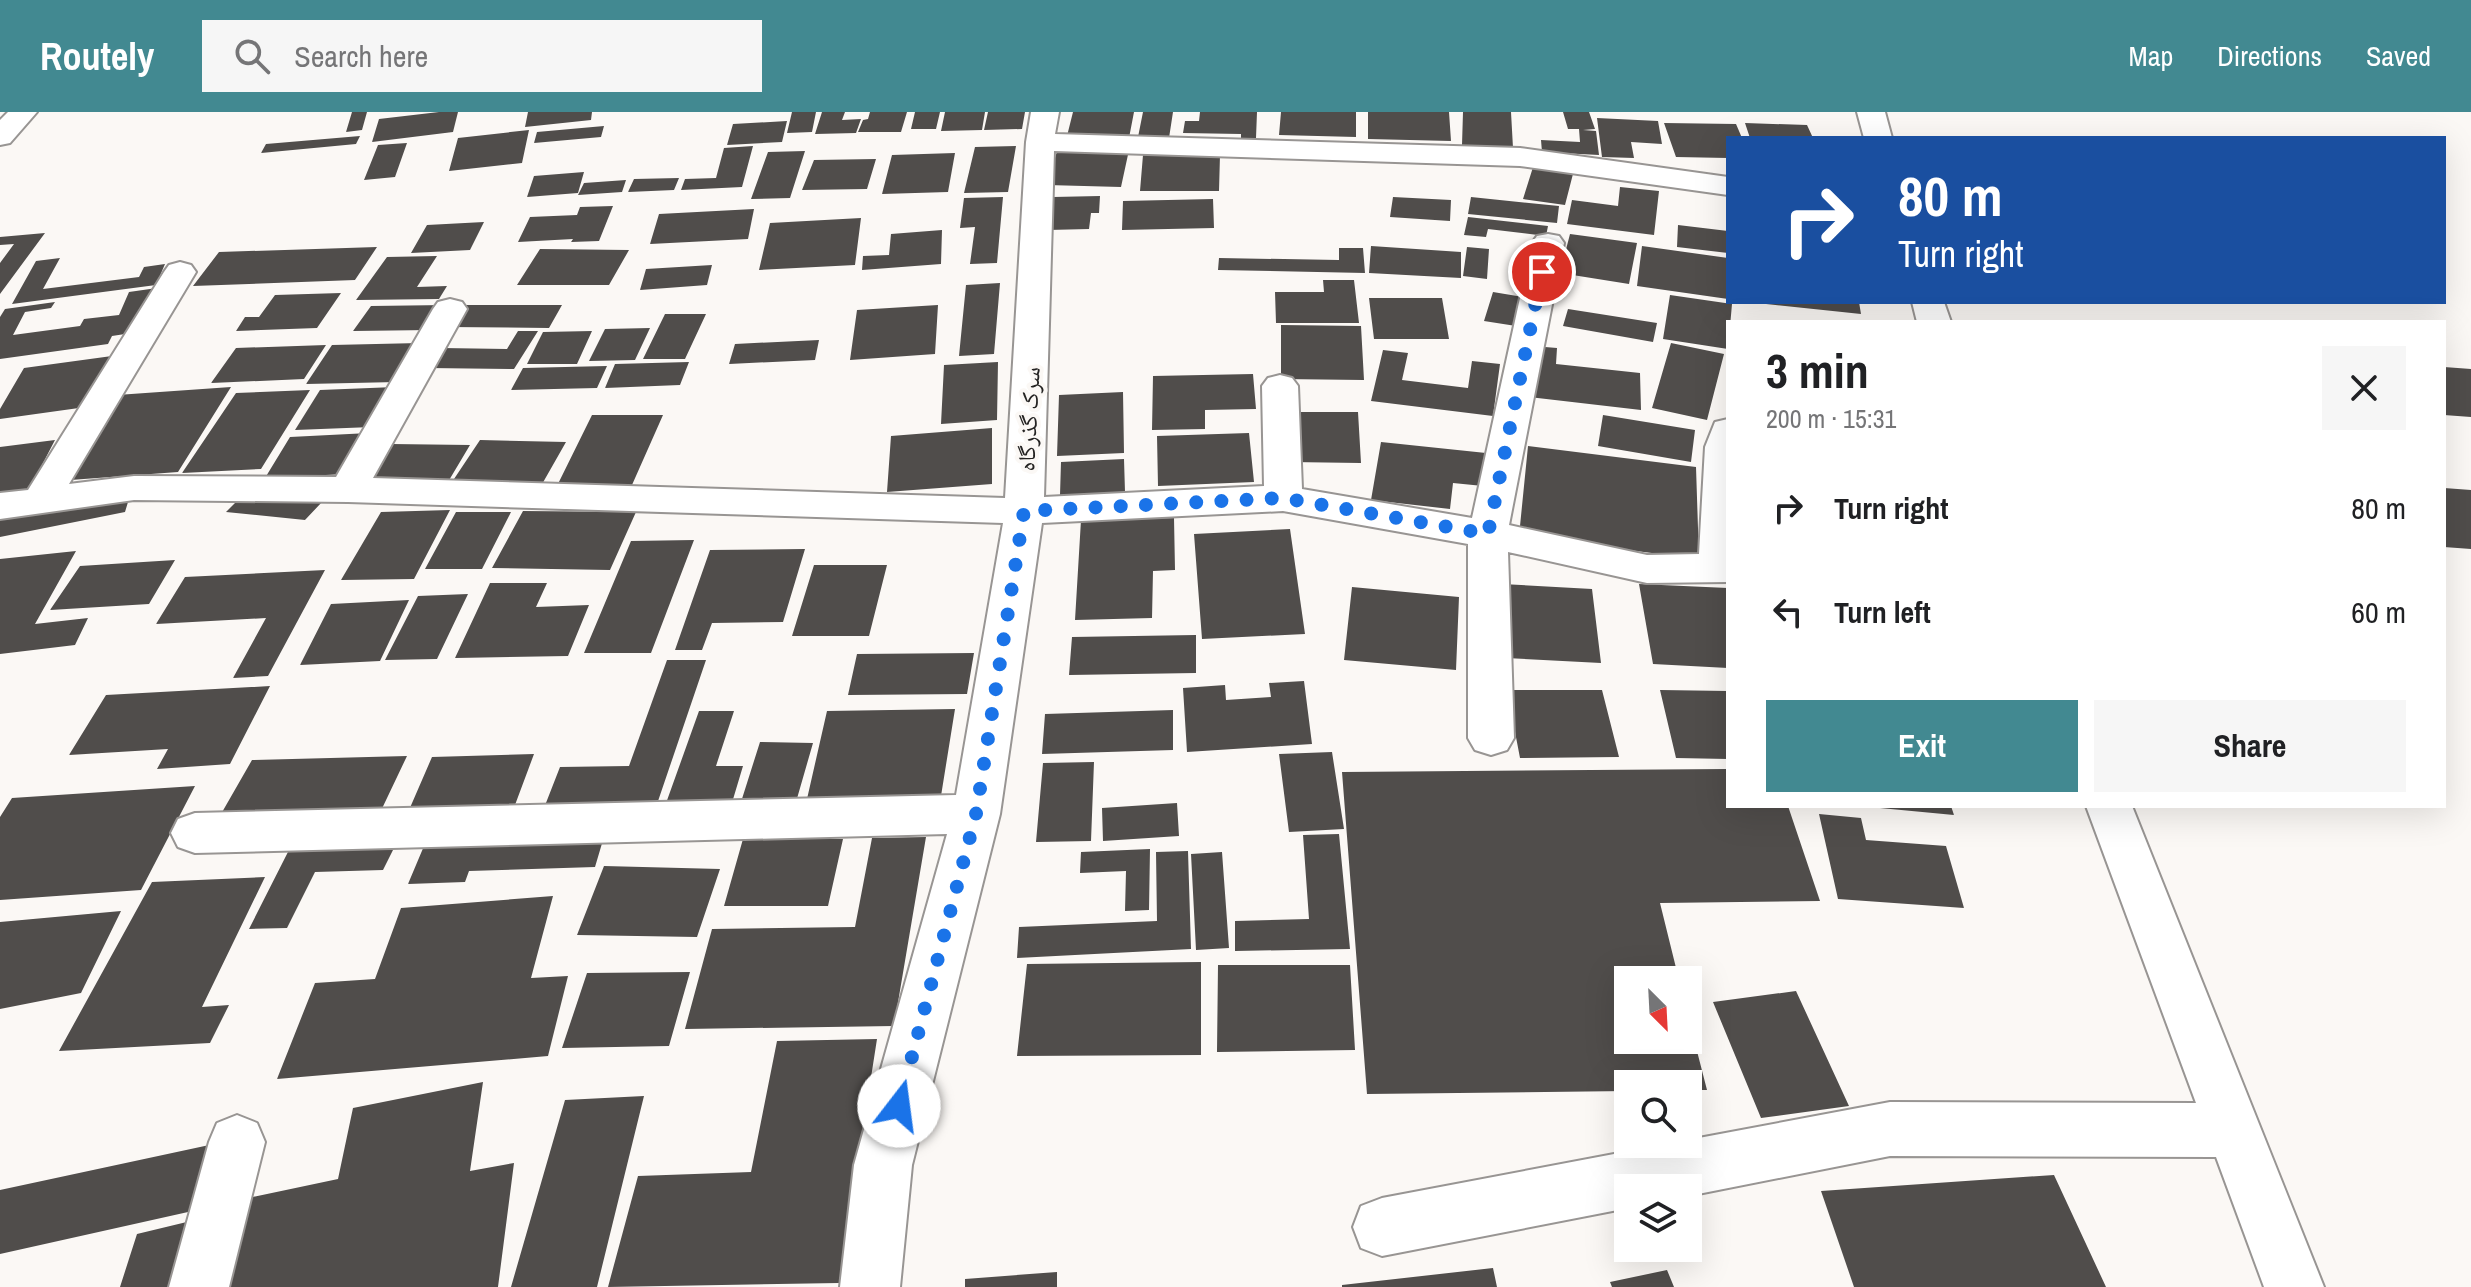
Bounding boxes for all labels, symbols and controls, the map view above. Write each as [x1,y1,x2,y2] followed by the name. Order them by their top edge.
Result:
[202,20,762,92] search box
[40,31,154,82] text: Routely
[230,34,274,78] icon: search
[294,36,428,76] text: Search here
[2129,37,2173,75] text: Map
[2217,37,2322,75] text: Directions
[2366,37,2431,75] text: Saved
[1898,158,2003,233] text: 80 m
[1766,168,1870,272] icon: right
[1898,230,2023,278] text: Turn right
[1508,238,1576,306] pin
[1520,250,1564,294] icon: arrive
[1766,338,1869,403] text: 3 min
[2322,346,2406,430] button: close
[1009,366,1047,472] street label: سرک گذرگاه
[1766,401,1896,436] text: 200 m · 15:31
[1766,486,1810,530] icon: right
[1834,488,1948,528] text: Turn right
[2351,488,2406,528] text: 80 m
[1766,590,1810,634] icon: left
[1834,592,1931,632] text: Turn left
[2351,592,2406,632] text: 60 m
[1766,700,2078,792] button: Exit
[2094,700,2406,792] button: Share
[1614,966,1702,1054] north arrow
[1614,966,1702,1262] map controls
[857,1064,941,1148] position arrow
[1614,1070,1702,1158] button: search
[1614,1174,1702,1262] button: layers

